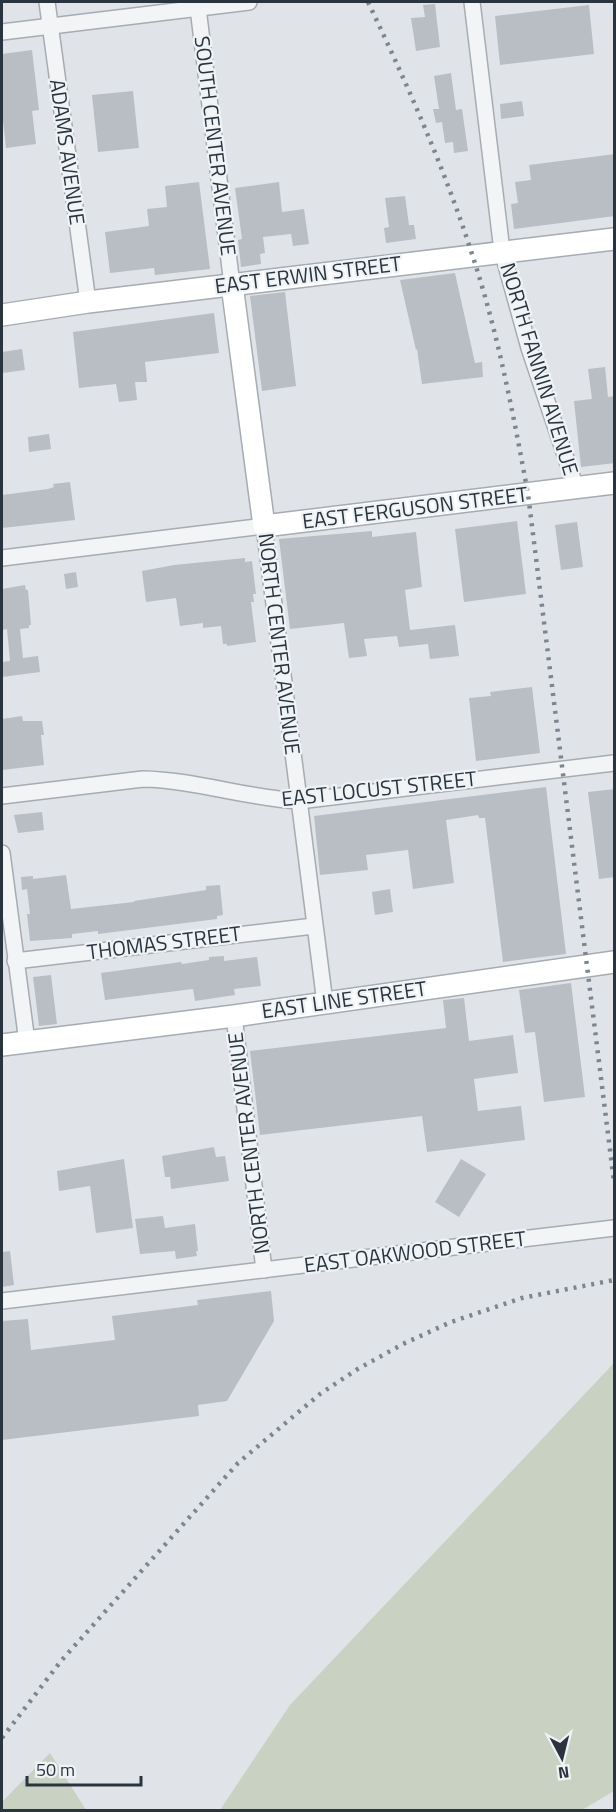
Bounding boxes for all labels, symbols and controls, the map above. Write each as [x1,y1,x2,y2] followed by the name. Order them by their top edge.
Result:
[187,34,245,258] street label: SOUTH CENTER AVENUE
[42,77,94,227] street label: ADAMS AVENUE
[213,247,403,301] street label: EAST ERWIN STREET
[492,258,588,479] street label: NORTH FANNIN AVENUE
[300,477,529,537] street label: EAST FERGUSON STREET
[251,531,309,757] street label: NORTH CENTER AVENUE
[280,762,478,814] street label: EAST LOCUST STREET
[85,917,243,967] street label: THOMAS STREET
[259,972,428,1026] street label: EAST LINE STREET
[219,1030,277,1256] street label: NORTH CENTER AVENUE
[302,1222,528,1280] street label: EAST OAKWOOD STREET
[532,1728,592,1788] north arrow
[27,1749,141,1787] scale bar
[36,1756,75,1783] text: 50 m
[557,1760,571,1785] text: N

